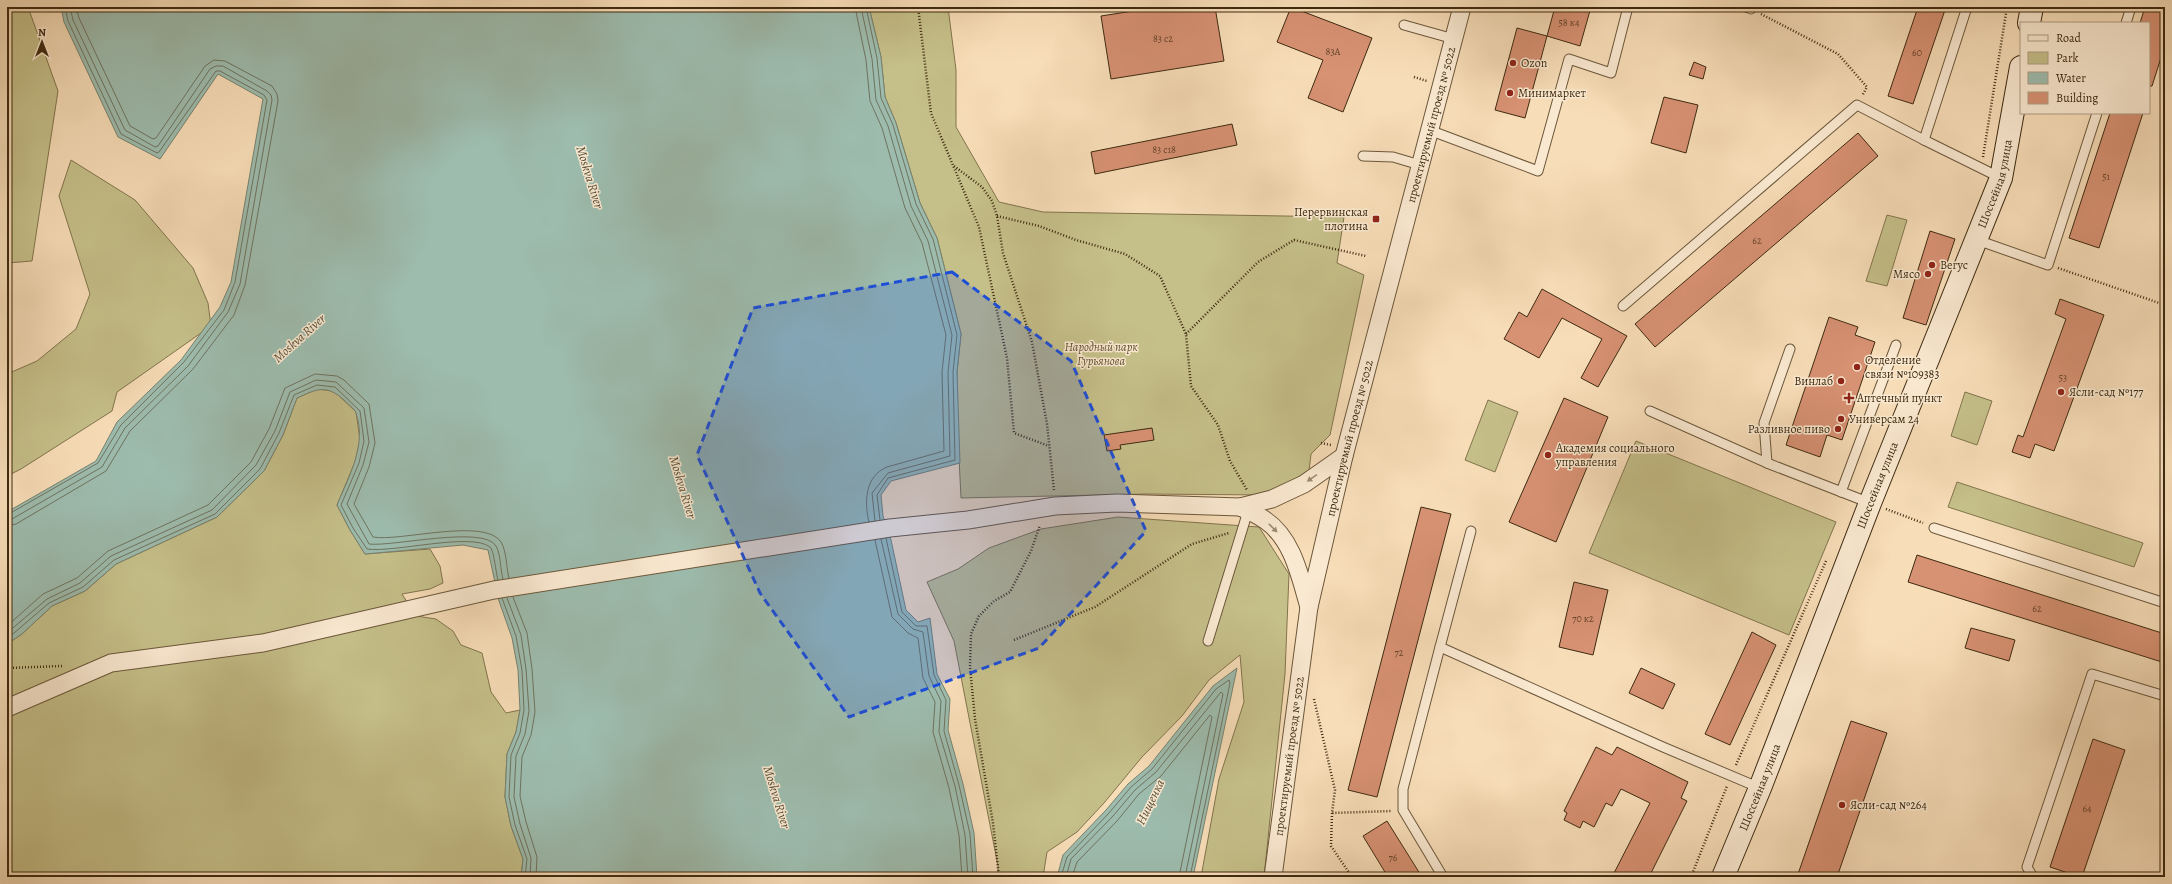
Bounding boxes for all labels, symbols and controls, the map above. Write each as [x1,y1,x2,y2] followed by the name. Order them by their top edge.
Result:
[1559,16,1580,29] house number: 58 к4
[22,22,62,62] north arrow
[2020,22,2150,114] legend
[38,25,46,40] text: N
[2056,30,2082,46] text: Road
[1153,32,1173,45] house number: 83 с2
[1326,45,1341,58] house number: 83А
[1403,45,1459,204] street label: проектируемый проезд № 5022
[1912,46,1922,59] house number: 60
[2056,50,2079,66] text: Park
[1521,55,1548,71] place label: Ozon
[1508,58,1518,68] marker: Ozon
[2055,70,2086,86] text: Water
[1518,85,1586,101] place label: Минимаркет
[1505,88,1515,98] marker: Минимаркет
[2056,90,2098,106] text: Building
[1974,138,2016,231] street label: Шоссейная улица
[1152,143,1176,156] house number: 83 с18
[572,144,608,211] water label: Moskva River
[2102,170,2110,183] house number: 51
[1294,204,1368,234] place label: Перервинская плотина
[1371,214,1381,224] marker: Перервинская плотина
[1752,234,1762,247] house number: 62
[1940,257,1968,273] place label: Вегус
[1927,260,1937,270] marker: Вегус
[1893,266,1920,282] place label: Мясо
[1923,269,1933,279] marker: Мясо
[269,310,329,366] water label: Moskva River
[1064,339,1138,369] park label: Народный парк Гурьянова
[1865,352,1939,382] place label: Отделение связи №109383
[1322,358,1377,518] street label: проектируемый проезд № 5022
[1852,362,1862,372] marker: Отделение связи №109383
[2059,371,2067,384] house number: 53
[1794,373,1833,389] place label: Винлаб
[1836,376,1846,386] marker: Винлаб
[2069,384,2144,400] place label: Ясли-сад №177
[2056,387,2066,397] marker: Ясли-сад №177
[1856,390,1943,406] place label: Аптечный пункт
[1844,393,1854,403] marker: Аптечный пункт
[1849,411,1920,427] place label: Универсам 24
[1836,414,1846,424] marker: Универсам 24
[1748,421,1830,437] place label: Разливное пиво
[1833,424,1843,434] marker: Разливное пиво
[1853,439,1902,531] street label: Шоссейная улица
[1555,440,1675,470] place label: Академия социального управления
[1543,450,1553,460] marker: Академия социального управления
[665,454,701,521] water label: Moskva River
[1307,474,1318,482] one-way arrow
[1268,523,1278,533] one-way arrow
[2032,602,2042,615] house number: 62
[1572,612,1594,625] house number: 70 к2
[1395,646,1404,659] house number: 72
[1271,675,1308,837] street label: проектируемый проезд № 5022
[1735,741,1785,833] street label: Шоссейная улица
[759,764,795,831] water label: Moskva River
[1132,776,1168,828] water label: Нищенка
[1850,797,1927,813] place label: Ясли-сад №264
[1837,800,1847,810] marker: Ясли-сад №264
[2082,802,2092,815] house number: 64
[1389,851,1398,864] house number: 76

